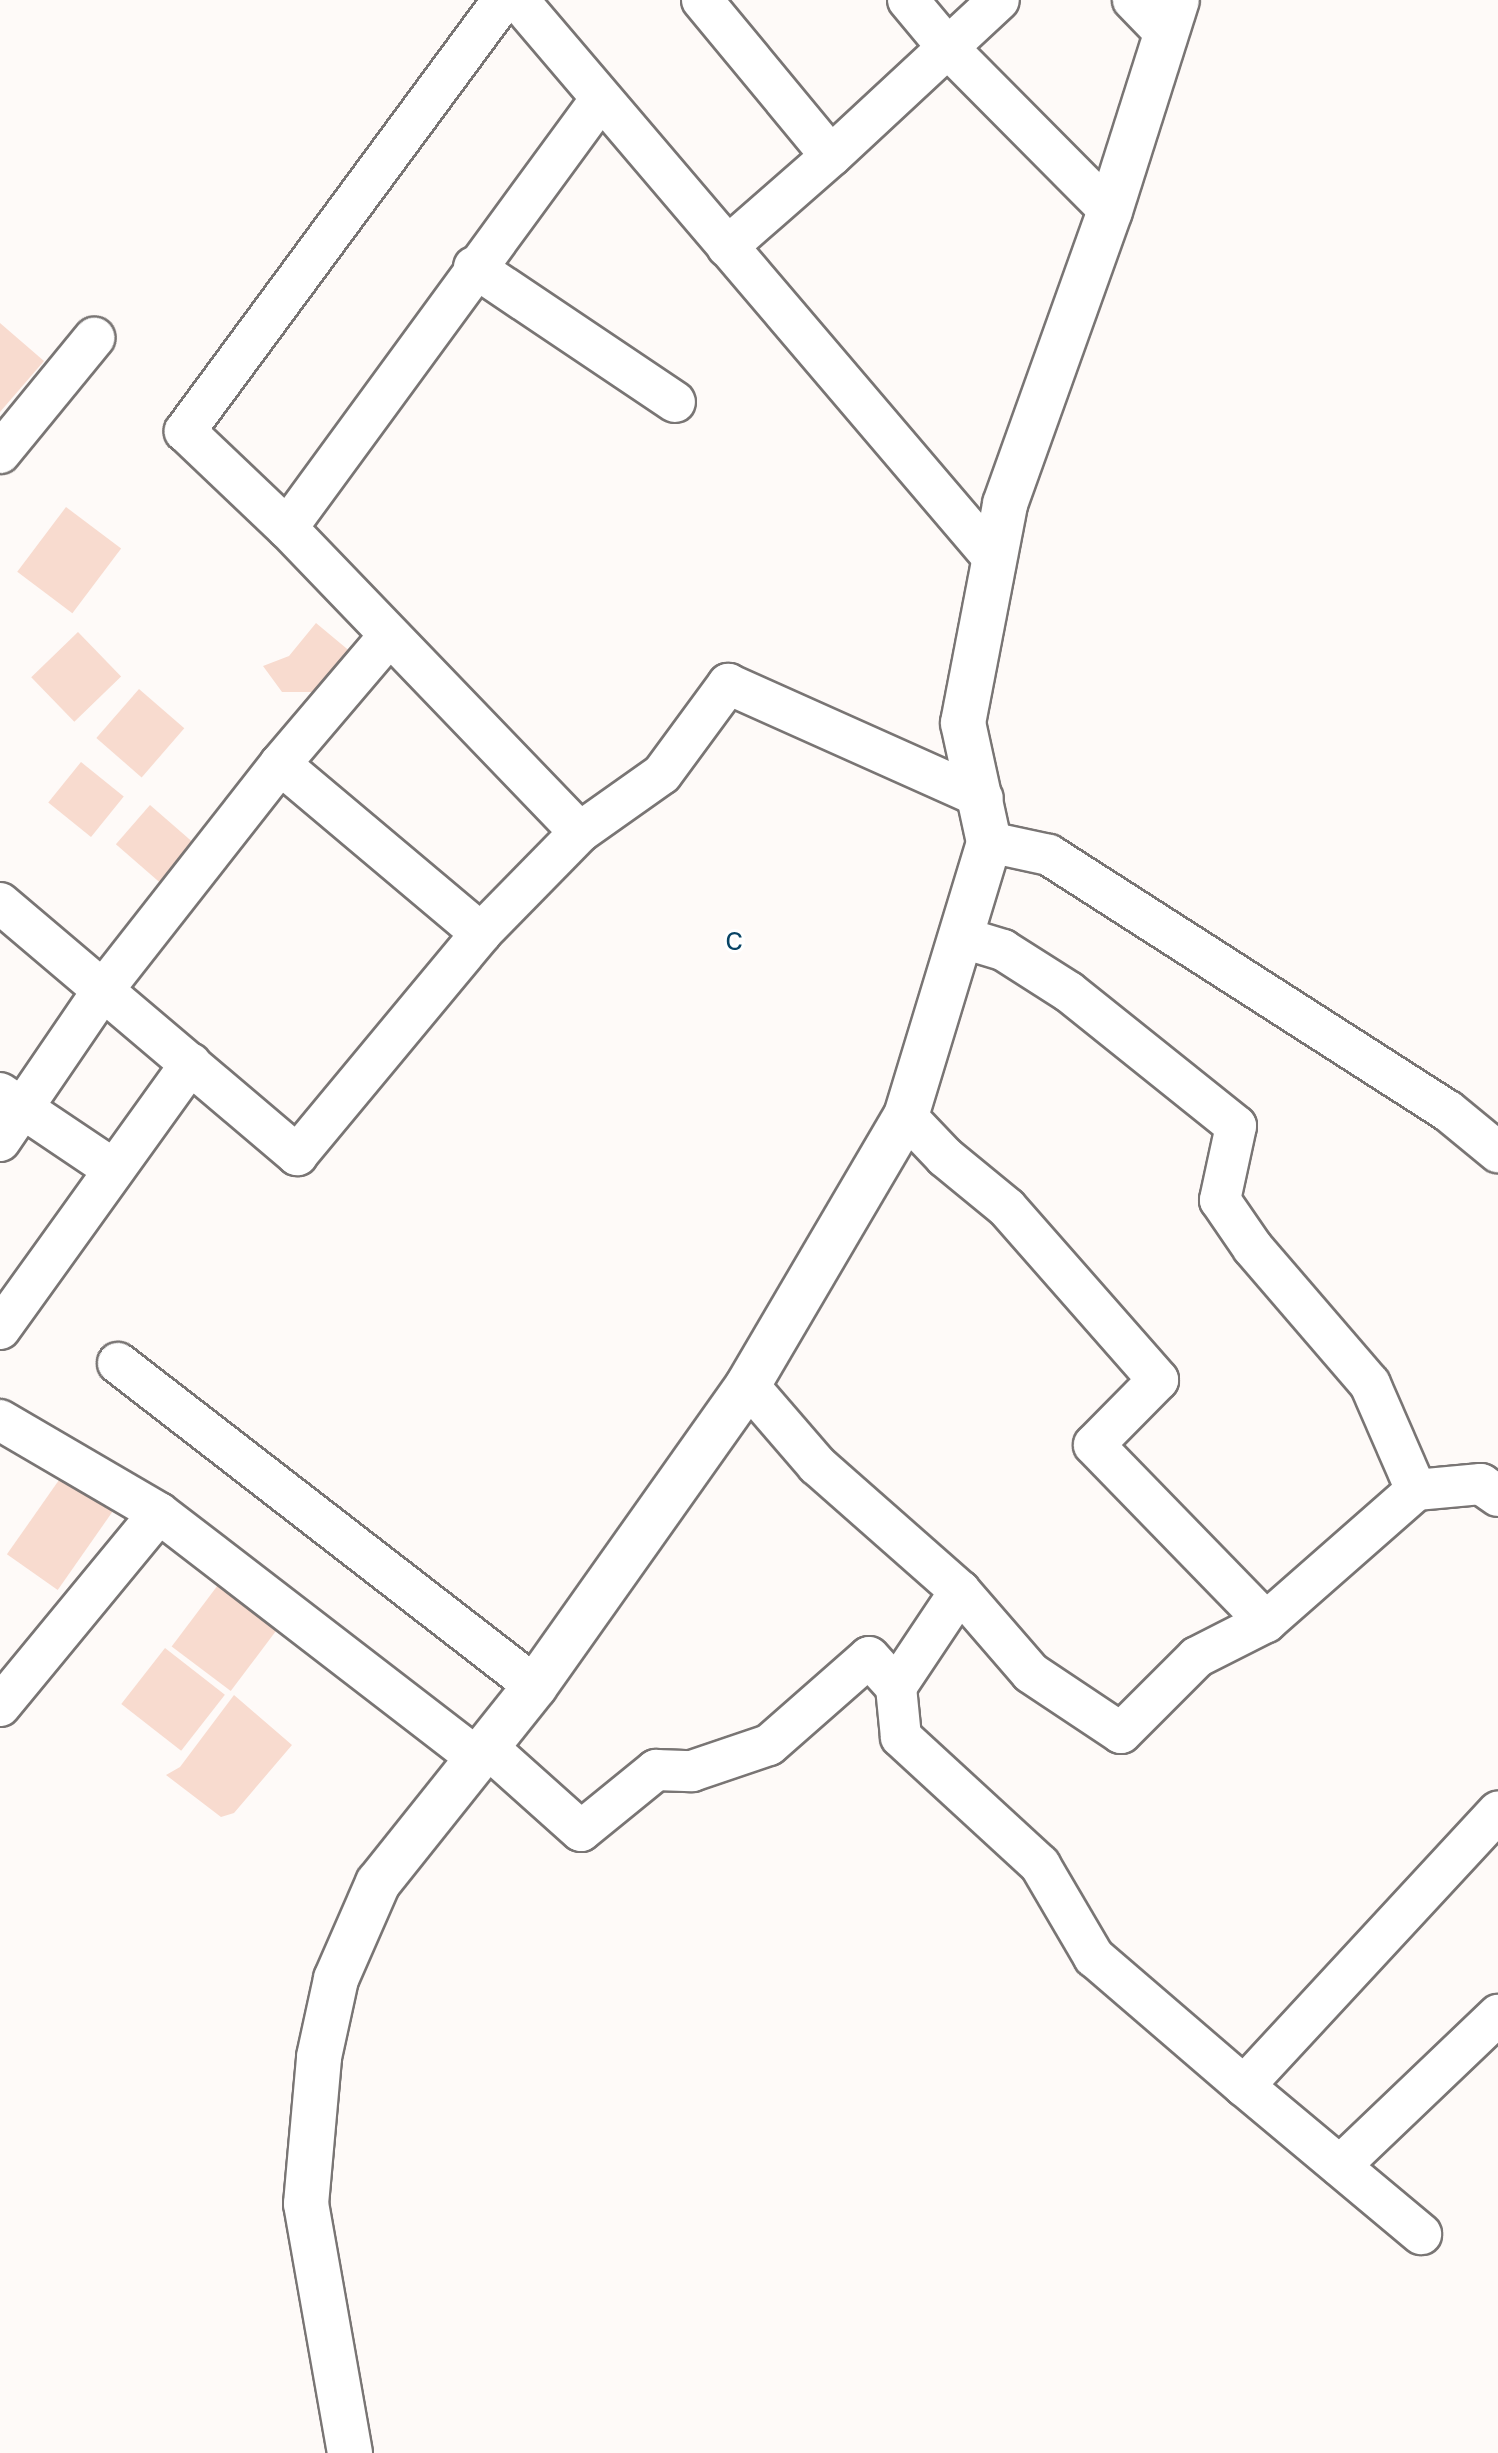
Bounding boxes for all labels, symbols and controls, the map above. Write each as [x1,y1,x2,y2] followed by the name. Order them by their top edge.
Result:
[725,925,745,957] district label: C

